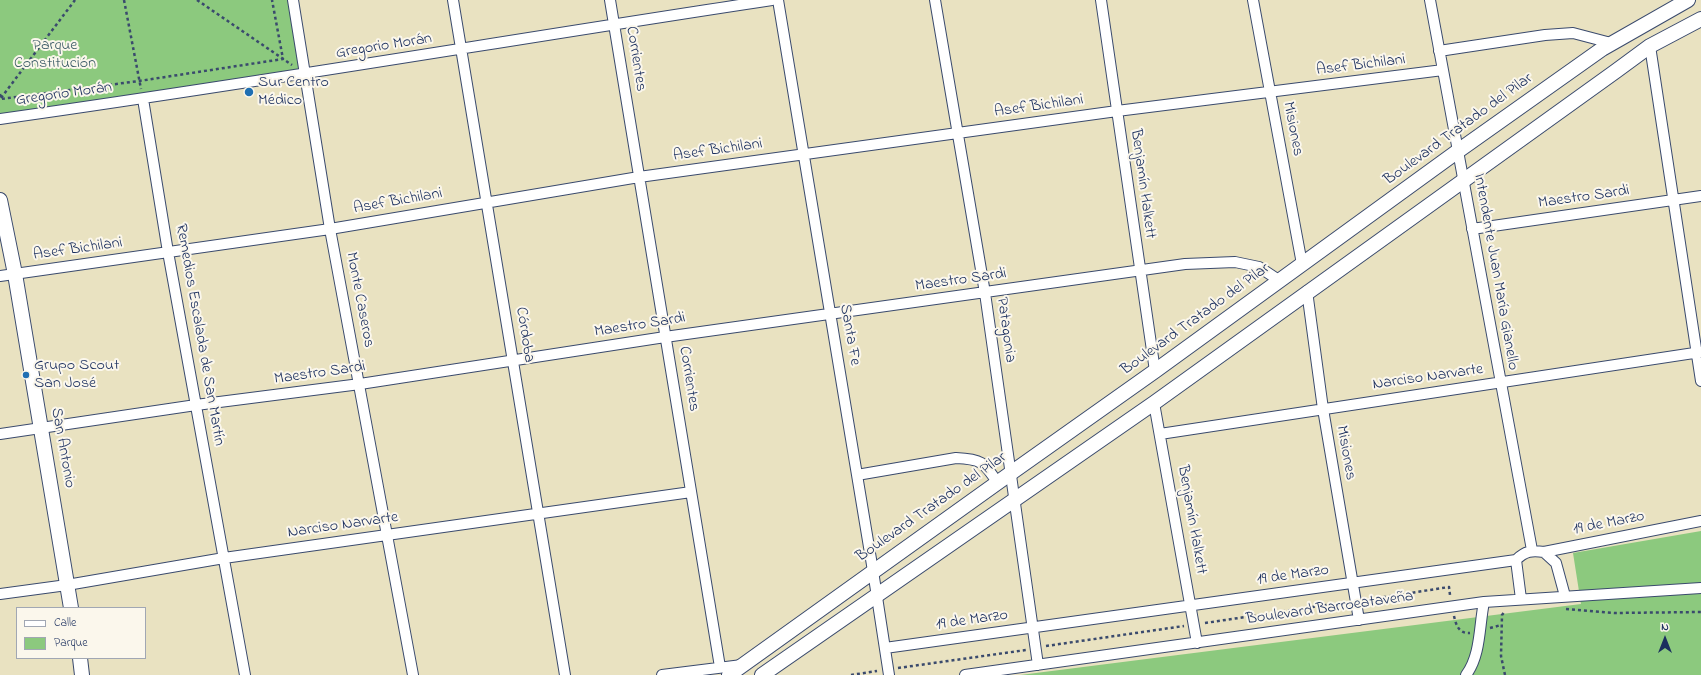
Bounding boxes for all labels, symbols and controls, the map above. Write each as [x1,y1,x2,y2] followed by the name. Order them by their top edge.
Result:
[620,25,650,93] street label: Corrientes
[335,30,433,64] street label: Gregorio Morán
[14,36,96,74] park label: Parque Constitución
[1315,51,1407,81] street label: Asef Bichilani
[1381,70,1537,190] street label: Boulevard Tratado del Pilar
[258,73,329,111] place label: Sur Centro Médico
[15,79,113,111] street label: Gregorio Morán
[243,86,255,98] marker: Sur Centro Médico
[993,91,1085,123] street label: Asef Bichilani
[1277,100,1307,158] street label: Misiones
[1125,128,1159,240] street label: Benjamín Halkett
[672,135,764,167] street label: Asef Bichilani
[1468,172,1522,372] street label: Intendente Juan María Gianello
[1537,182,1631,214] street label: Maestro Sardi
[352,185,444,219] street label: Asef Bichilani
[170,223,228,447] street label: Remedios Escalada de San Martín
[32,234,124,266] street label: Asef Bichilani
[340,251,378,349] street label: Monte Caseros
[1118,260,1274,380] street label: Boulevard Tratado del Pilar
[914,265,1008,297] street label: Maestro Sardi
[991,296,1019,364] street label: Patagonia
[834,303,864,367] street label: Santa Fe
[510,306,538,364] street label: Córdoba
[593,309,687,343] street label: Maestro Sardi
[673,345,703,413] street label: Corrientes
[34,356,119,394] place label: Grupo Scout San José
[273,358,367,390] street label: Maestro Sardi
[1371,361,1485,395] street label: Narciso Narvarte
[21,370,31,380] marker: Grupo Scout San José
[45,406,79,490] street label: San Antonio
[1331,424,1359,482] street label: Misiones
[853,449,1011,567] street label: Boulevard Tratado del Pilar
[1172,464,1210,576] street label: Benjamín Halkett
[1572,508,1646,540] street label: 19 de Marzo
[286,509,400,543] street label: Narciso Narvarte
[1256,561,1330,591] street label: 19 de Marzo
[1245,588,1415,630] street label: Boulevard Barroeataveña
[935,606,1009,636] street label: 19 de Marzo
[16,607,146,659] legend
[54,614,76,632] text: Calle
[1645,619,1685,659] north arrow
[1661,619,1669,635] text: N
[54,634,88,652] text: Parque

